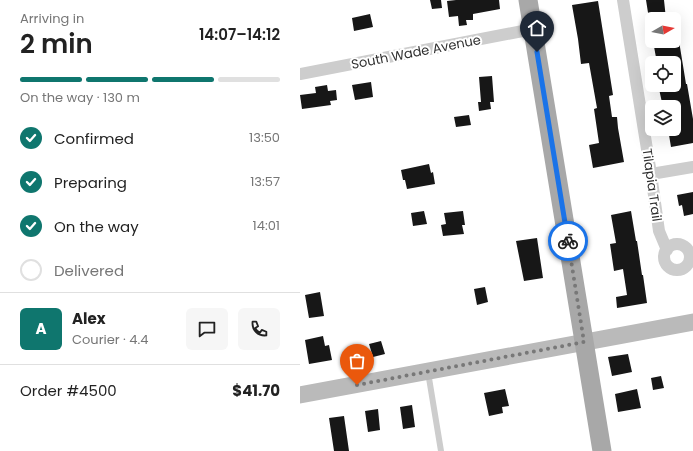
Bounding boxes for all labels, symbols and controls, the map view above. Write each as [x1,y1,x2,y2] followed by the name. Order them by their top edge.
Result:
[20,9,84,28] text: Arriving in
[520,11,554,52] pin
[645,12,681,48] north arrow
[645,12,681,136] map controls
[526,17,548,39] icon: home
[199,24,280,45] text: 14:07–14:12
[20,26,93,62] text: 2 min
[350,30,482,74] street label: South Wade Avenue
[645,56,681,92] button: locate
[20,88,140,107] text: On the way · 130 m
[645,100,681,136] button: layers
[20,127,42,149] icon: check
[54,128,134,149] text: Confirmed
[249,128,280,147] text: 13:50
[637,147,667,223] street label: Tilapia Trail
[20,171,42,193] icon: check
[54,172,127,193] text: Preparing
[250,172,280,191] text: 13:57
[20,215,42,237] icon: check
[54,216,139,237] text: On the way
[253,216,280,235] text: 14:01
[548,221,588,261] courier
[557,230,579,252] icon: bike
[54,260,124,281] text: Delivered
[72,308,106,329] text: Alex
[186,308,228,350] button: chat
[238,308,280,350] button: phone
[35,318,47,339] text: A
[72,330,148,349] text: Courier · 4.4
[340,344,374,385] pin
[346,350,368,372] icon: bag
[20,380,117,401] text: Order #4500
[232,380,280,401] text: $41.70

